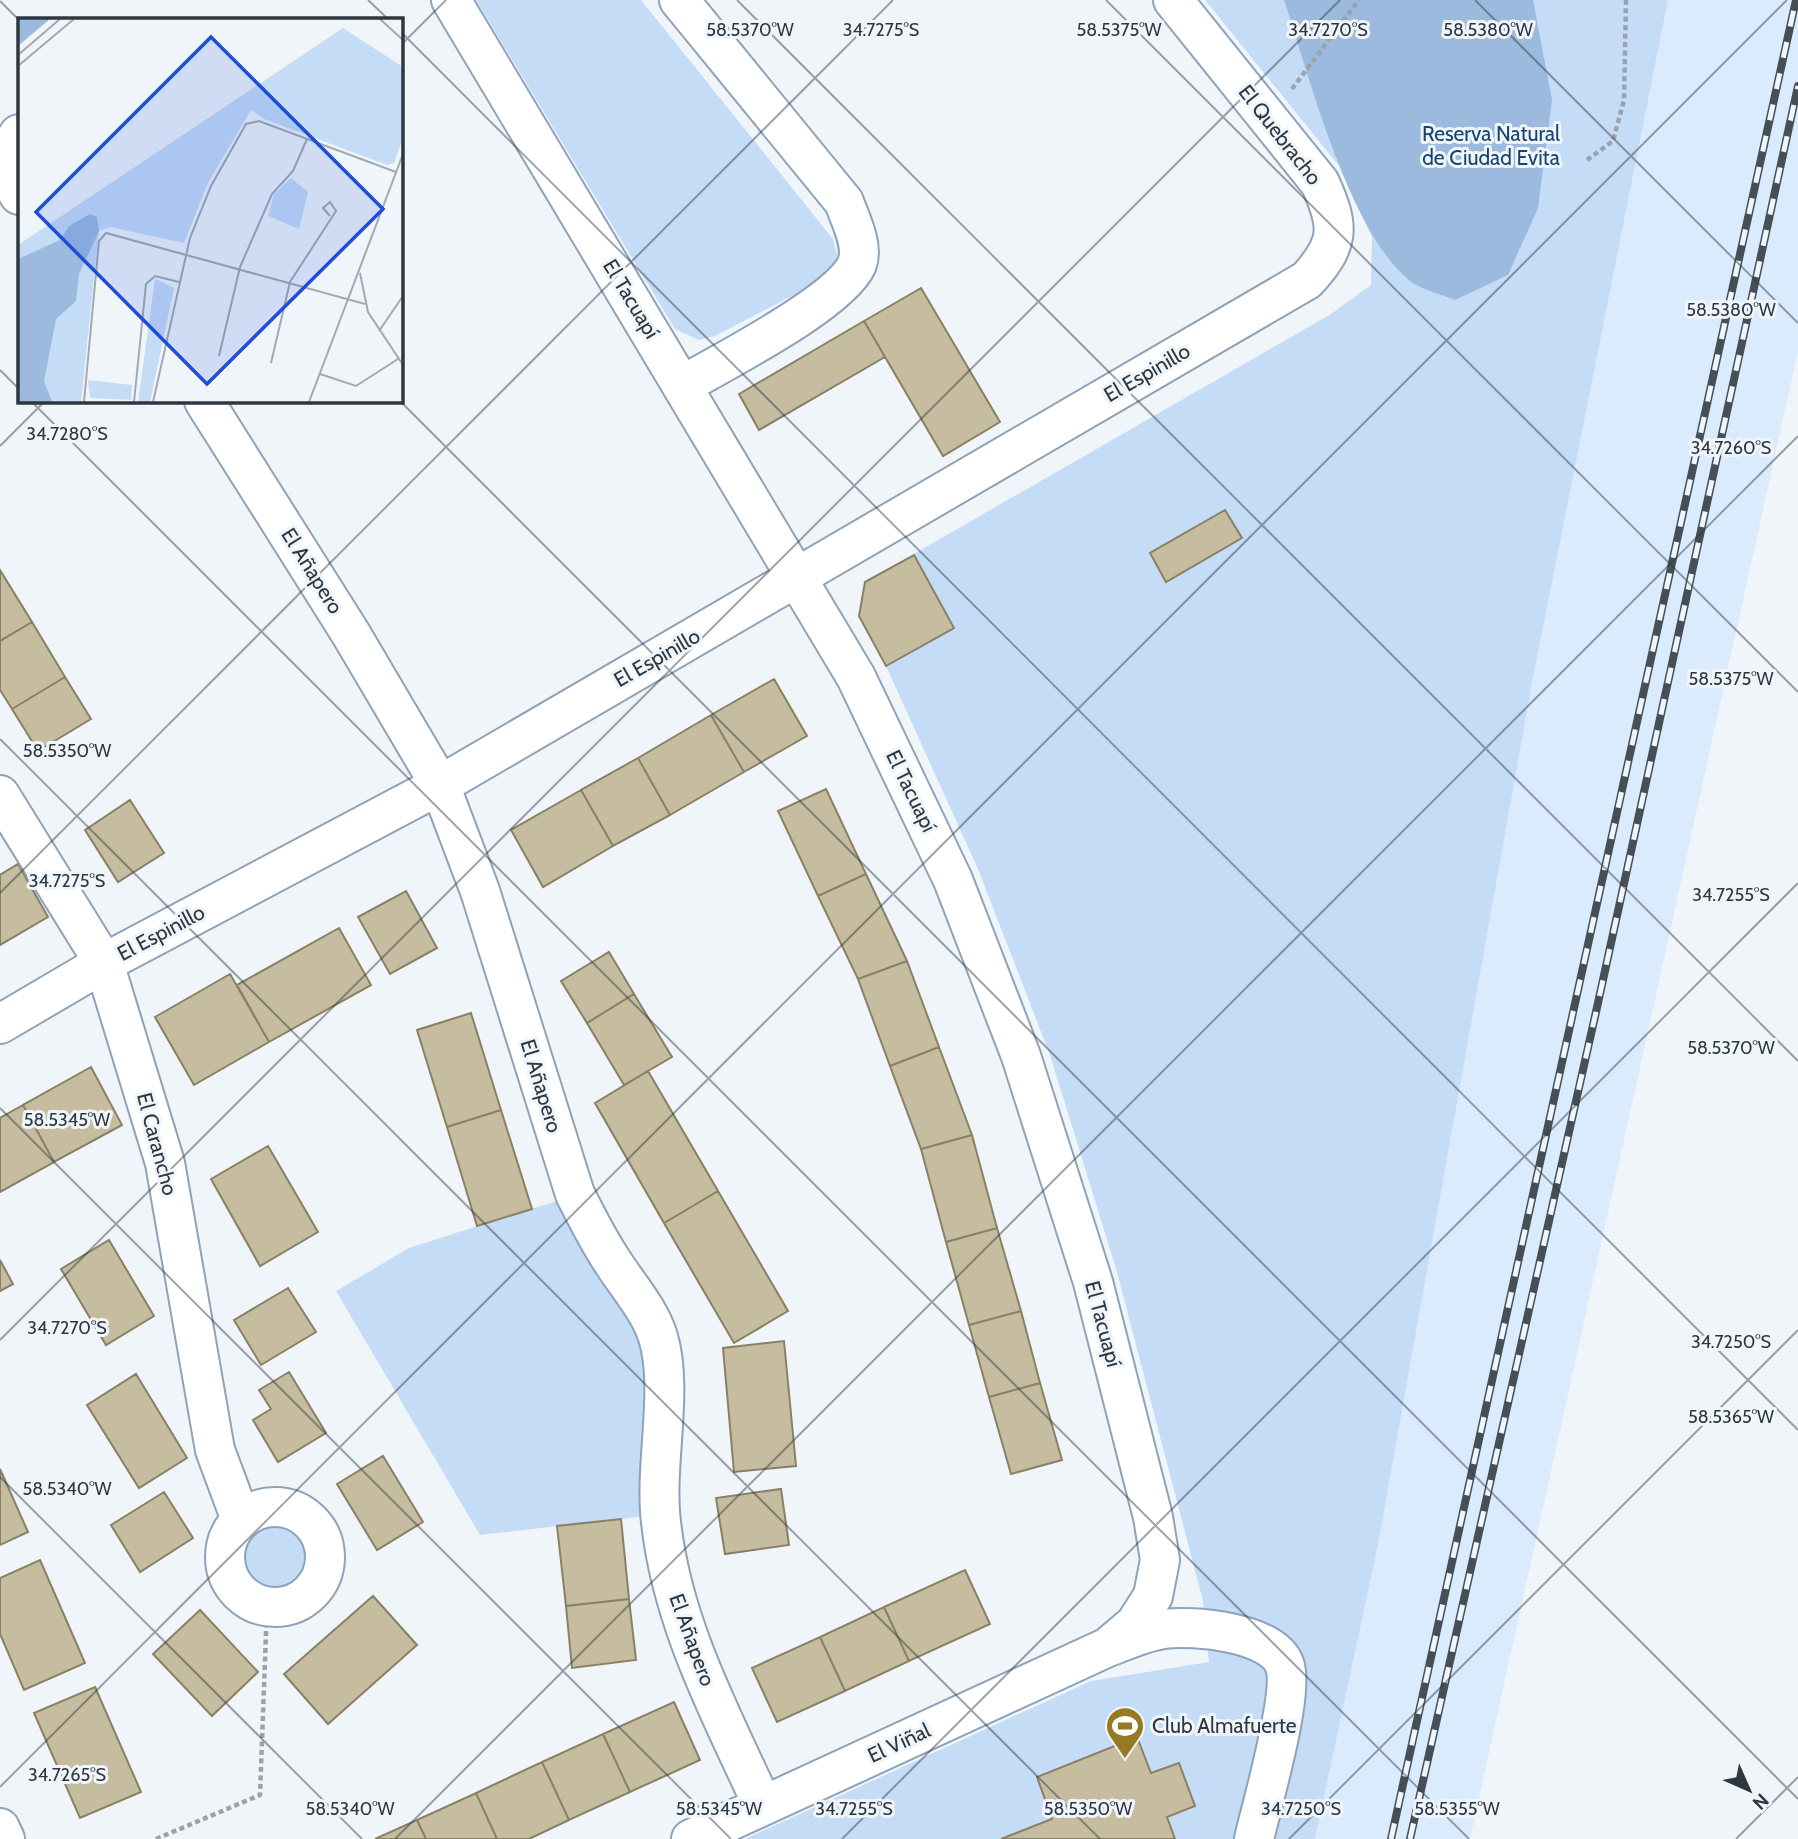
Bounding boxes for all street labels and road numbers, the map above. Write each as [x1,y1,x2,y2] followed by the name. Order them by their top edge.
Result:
[1234,80,1327,190] street label: El Quebracho
[598,255,665,343] street label: El Tacuapí
[1099,338,1194,407] street label: El Espinillo
[276,523,349,618] street label: El Añapero
[609,623,704,692] street label: El Espinillo
[881,746,942,836] street label: El Tacuapí
[113,899,209,966] street label: El Espinillo
[515,1036,568,1136] street label: El Añapero
[132,1090,183,1198] street label: El Carancho
[1080,1278,1127,1370] street label: El Tacuapí
[664,1590,721,1689] street label: El Añapero
[863,1717,934,1768] street label: El Viñal

